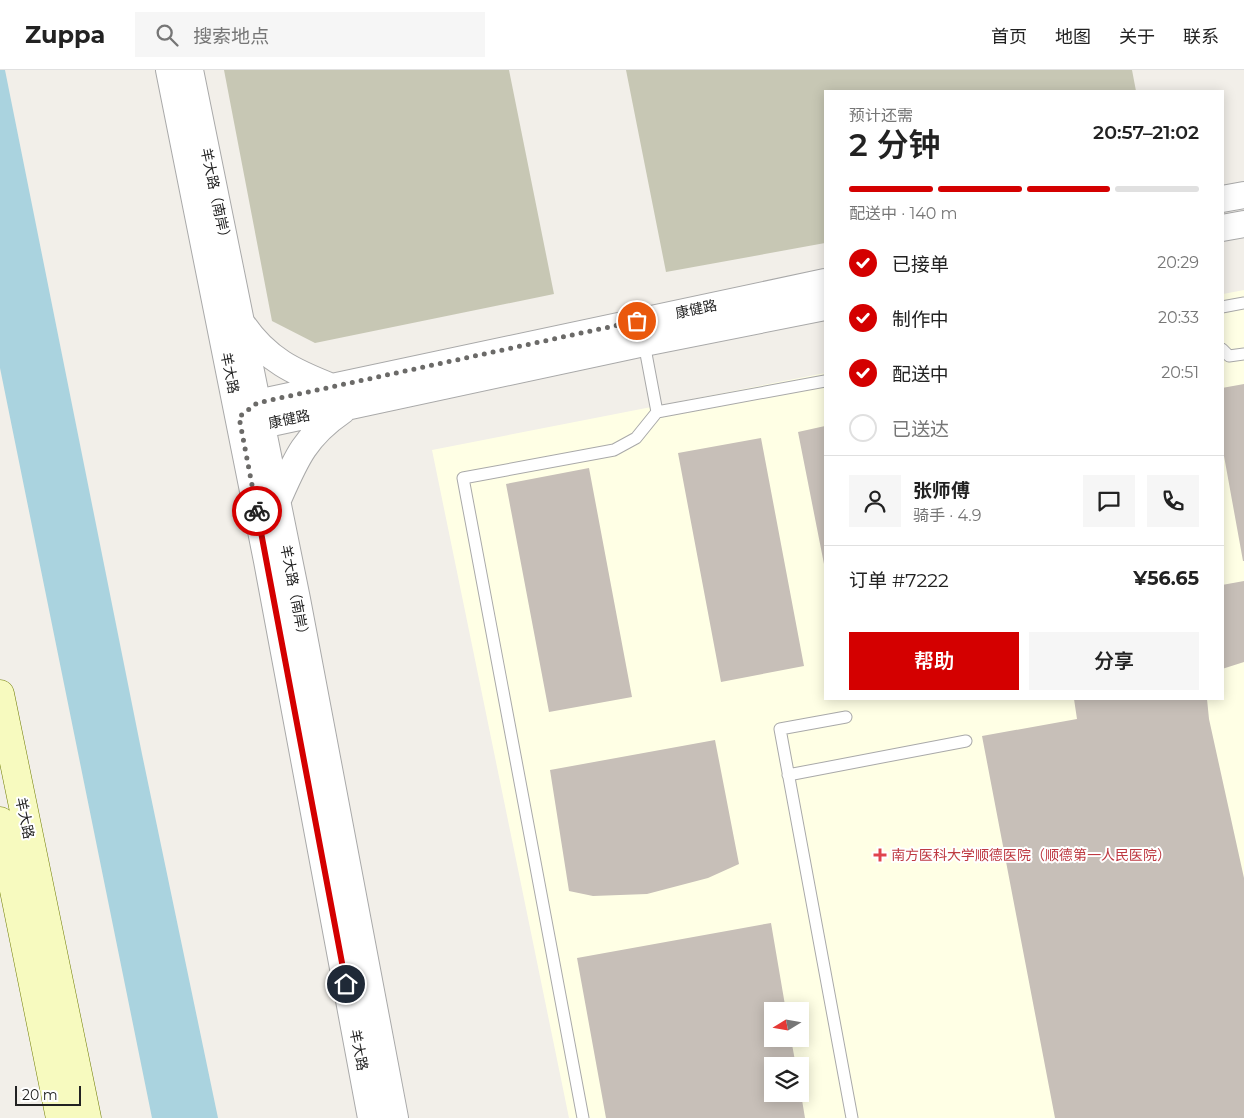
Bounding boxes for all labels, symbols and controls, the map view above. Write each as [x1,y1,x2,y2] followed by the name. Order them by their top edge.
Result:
[135,12,485,57] search box
[25,20,105,49] text: Zuppa
[153,21,181,49] icon: search
[193,25,269,48] text: 搜索地点
[991,26,1027,48] text: 首页
[1055,26,1091,48] text: 地图
[1119,26,1155,48] text: 关于
[1183,26,1219,48] text: 联系
[849,106,913,125] text: 预计还需
[1093,121,1199,144] text: 20:57–21:02
[849,125,940,164] text: 2 分钟
[197,146,235,246] street label: 羊大路（南岸）
[849,204,958,223] text: 配送中 · 140 m
[849,249,877,277] icon: check
[892,253,949,276] text: 已接单
[1157,253,1199,272] text: 20:29
[674,296,718,322] street label: 康健路
[616,300,658,342] pin
[849,304,877,332] icon: check
[623,307,651,335] icon: bag
[892,308,949,331] text: 制作中
[1158,308,1199,327] text: 20:33
[217,351,243,395] street label: 羊大路
[849,359,877,387] icon: check
[892,363,949,386] text: 配送中
[1161,363,1199,382] text: 20:51
[267,406,311,432] street label: 康健路
[892,418,949,441] text: 已送达
[849,475,901,527] button: person
[1083,475,1135,527] button: chat
[1147,475,1199,527] button: phone
[913,479,970,502] text: 张师傅
[232,486,282,536] courier
[243,497,271,525] icon: bike
[913,506,981,525] text: 骑手 · 4.9
[277,543,313,643] street label: 羊大路（南岸）
[1133,567,1199,590] text: ¥56.65
[849,569,949,592] text: 订单 #7222
[849,632,1019,690] button: 帮助
[1029,632,1199,690] button: 分享
[12,796,38,840] street label: 羊大路
[891,846,1171,864] place label: 南方医科大学顺德医院（顺德第一人民医院）
[873,848,887,862] marker: 南方医科大学顺德医院（顺德第一人民医院）
[325,963,367,1005] pin
[332,970,360,998] icon: home
[764,1002,809,1048] north arrow
[764,1002,809,1102] map controls
[346,1028,372,1072] street label: 羊大路
[764,1057,809,1102] button: layers
[15,1083,81,1106] scale bar
[22,1086,58,1104] text: 20 m

